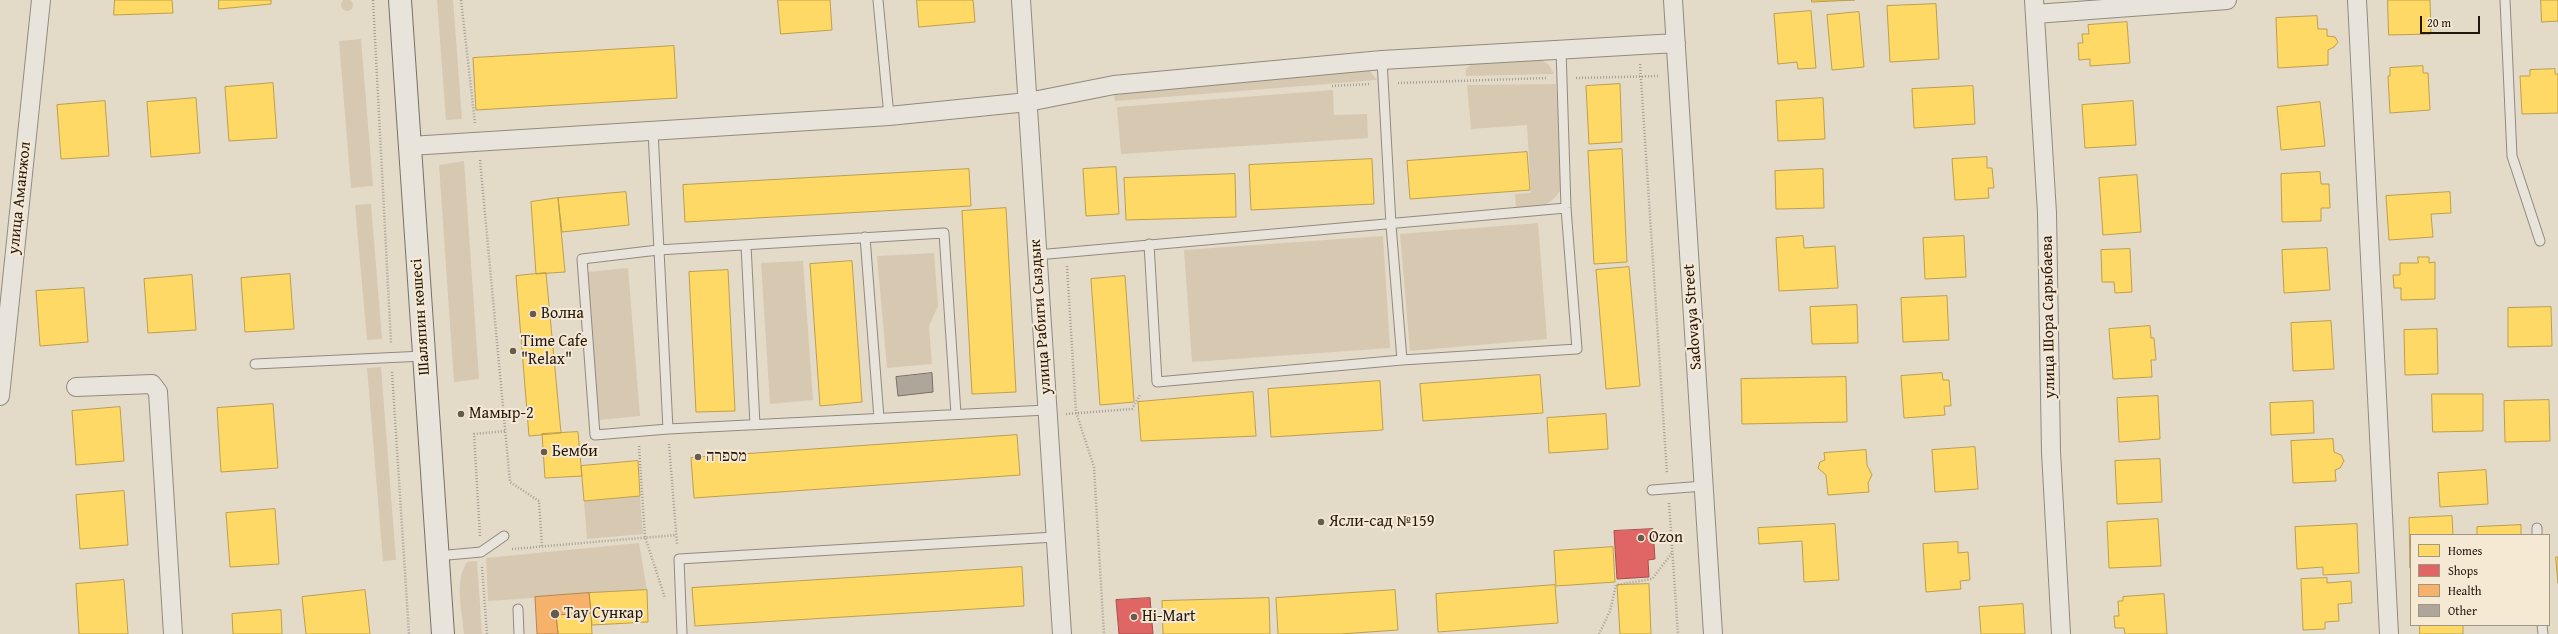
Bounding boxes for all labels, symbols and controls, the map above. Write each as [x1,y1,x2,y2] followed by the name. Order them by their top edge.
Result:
[2422,8,2482,34] scale bar
[2427,14,2451,31] text: 20 m
[5,141,35,255] street label: улица Аманжол
[2038,235,2060,399] street label: улица Шора Сарыбаева
[1026,239,1056,395] street label: улица Рабиги Сыздык
[407,258,435,376] street label: Шаляпин көшесі
[1680,263,1706,371] street label: Sadovaya Street
[541,304,584,324] place label: Волна
[528,309,538,319] marker: Волна
[521,332,587,370] place label: Time Cafe "Relax"
[508,346,518,356] marker: Time Cafe "Relax"
[469,404,534,424] place label: Мамыр-2
[456,409,466,419] marker: Мамыр-2
[552,442,598,462] place label: Бемби
[539,447,549,457] marker: Бемби
[706,447,747,467] place label: מספרה
[693,452,703,462] marker: מספרה
[1329,512,1434,532] place label: Ясли-сад №159
[1316,517,1326,527] marker: Ясли-сад №159
[1649,528,1683,548] place label: Ozon
[1636,533,1646,543] marker: Ozon
[2410,534,2550,626] legend
[2448,542,2482,559] text: Homes
[2448,562,2478,579] text: Shops
[2448,582,2482,599] text: Health
[2448,602,2477,619] text: Other
[564,604,643,624] place label: Тау Сункар
[1142,607,1196,627] place label: Hi-Mart
[549,608,561,620] marker: Тау Сункар
[1129,612,1139,622] marker: Hi-Mart

